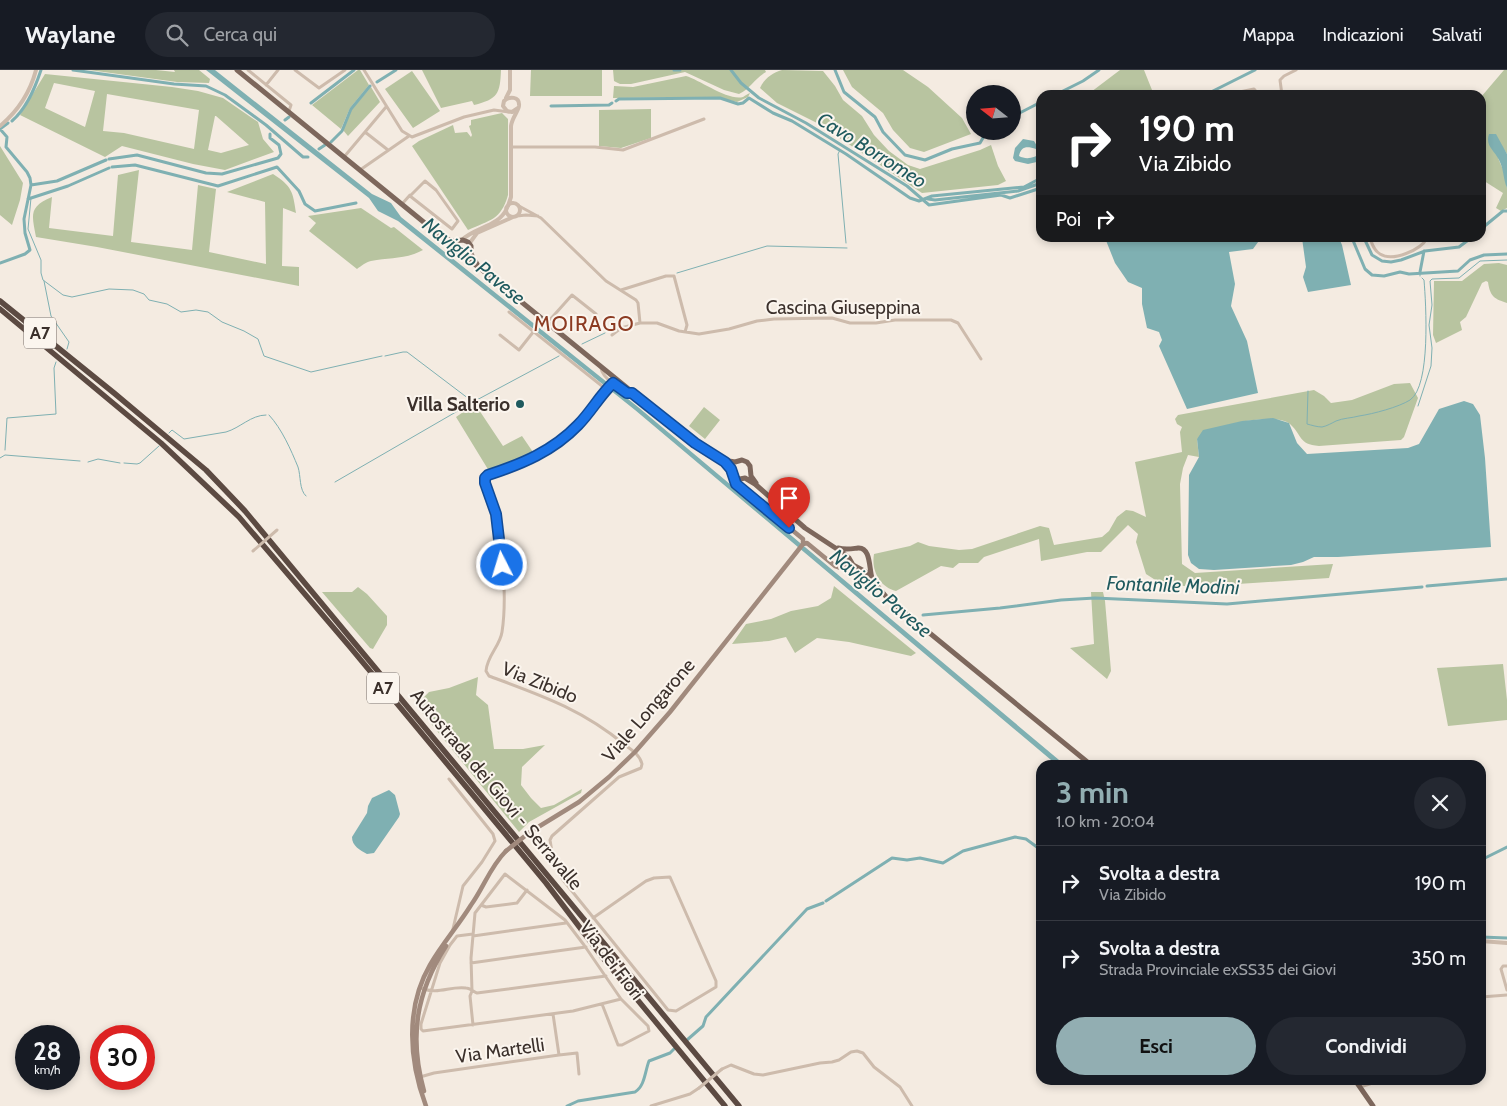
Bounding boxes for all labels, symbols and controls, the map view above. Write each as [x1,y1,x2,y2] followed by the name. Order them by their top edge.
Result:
[145,12,495,57] search box
[25,20,115,49] text: Waylane
[163,21,191,49] icon: search
[203,23,277,46] text: Cerca qui
[1243,24,1294,46] text: Mappa
[1322,24,1404,46] text: Indicazioni
[1432,24,1482,46] text: Salvati
[966,85,1021,140] north arrow
[966,85,1021,140] map controls
[813,107,931,193] water label: Cavo Borromeo
[1139,107,1235,150] text: 190 m
[1056,110,1121,175] icon: right
[1139,150,1231,177] text: Via Zibido
[1091,205,1119,233] icon: right
[1056,208,1081,231] text: Poi
[418,212,530,310] water label: Naviglio Pavese
[766,296,920,319] street label: Cascina Giuseppina
[533,311,635,336] district label: MOIRAGO
[24,318,56,348] road number: A7
[407,393,510,416] place label: Villa Salterio
[514,398,526,410] marker: Villa Salterio
[768,477,810,528] pin
[775,484,803,512] icon: arrive
[475,538,527,590] position arrow
[825,544,937,642] water label: Naviglio Pavese
[1106,571,1241,599] water label: Fontanile Modini
[597,654,700,767] street label: Viale Longarone
[499,657,581,708] street label: Via Zibido
[367,672,399,704] road number: A7
[406,684,588,895] street label: Autostrada dei Giovi - Serravalle
[1056,774,1129,811] text: 3 min
[1414,777,1466,829] button: close
[1056,812,1155,831] text: 1.0 km · 20:04
[1099,862,1220,885] text: Svolta a destra
[1056,869,1084,897] icon: right
[1415,872,1466,895] text: 190 m
[1099,885,1166,904] text: Via Zibido
[575,916,649,1004] street label: Via dei Fiori
[1099,937,1220,960] text: Svolta a destra
[1056,944,1084,972] icon: right
[1411,947,1466,970] text: 350 m
[1099,960,1336,979] text: Strada Provinciale exSS35 dei Giovi
[1056,1017,1256,1075] button: Esci
[1266,1017,1466,1075] button: Condividi
[90,1025,155,1090] speed limit sign: 30
[454,1033,546,1068] street label: Via Martelli
[33,1036,62,1066] text: 28
[34,1062,61,1077] text: km/h

